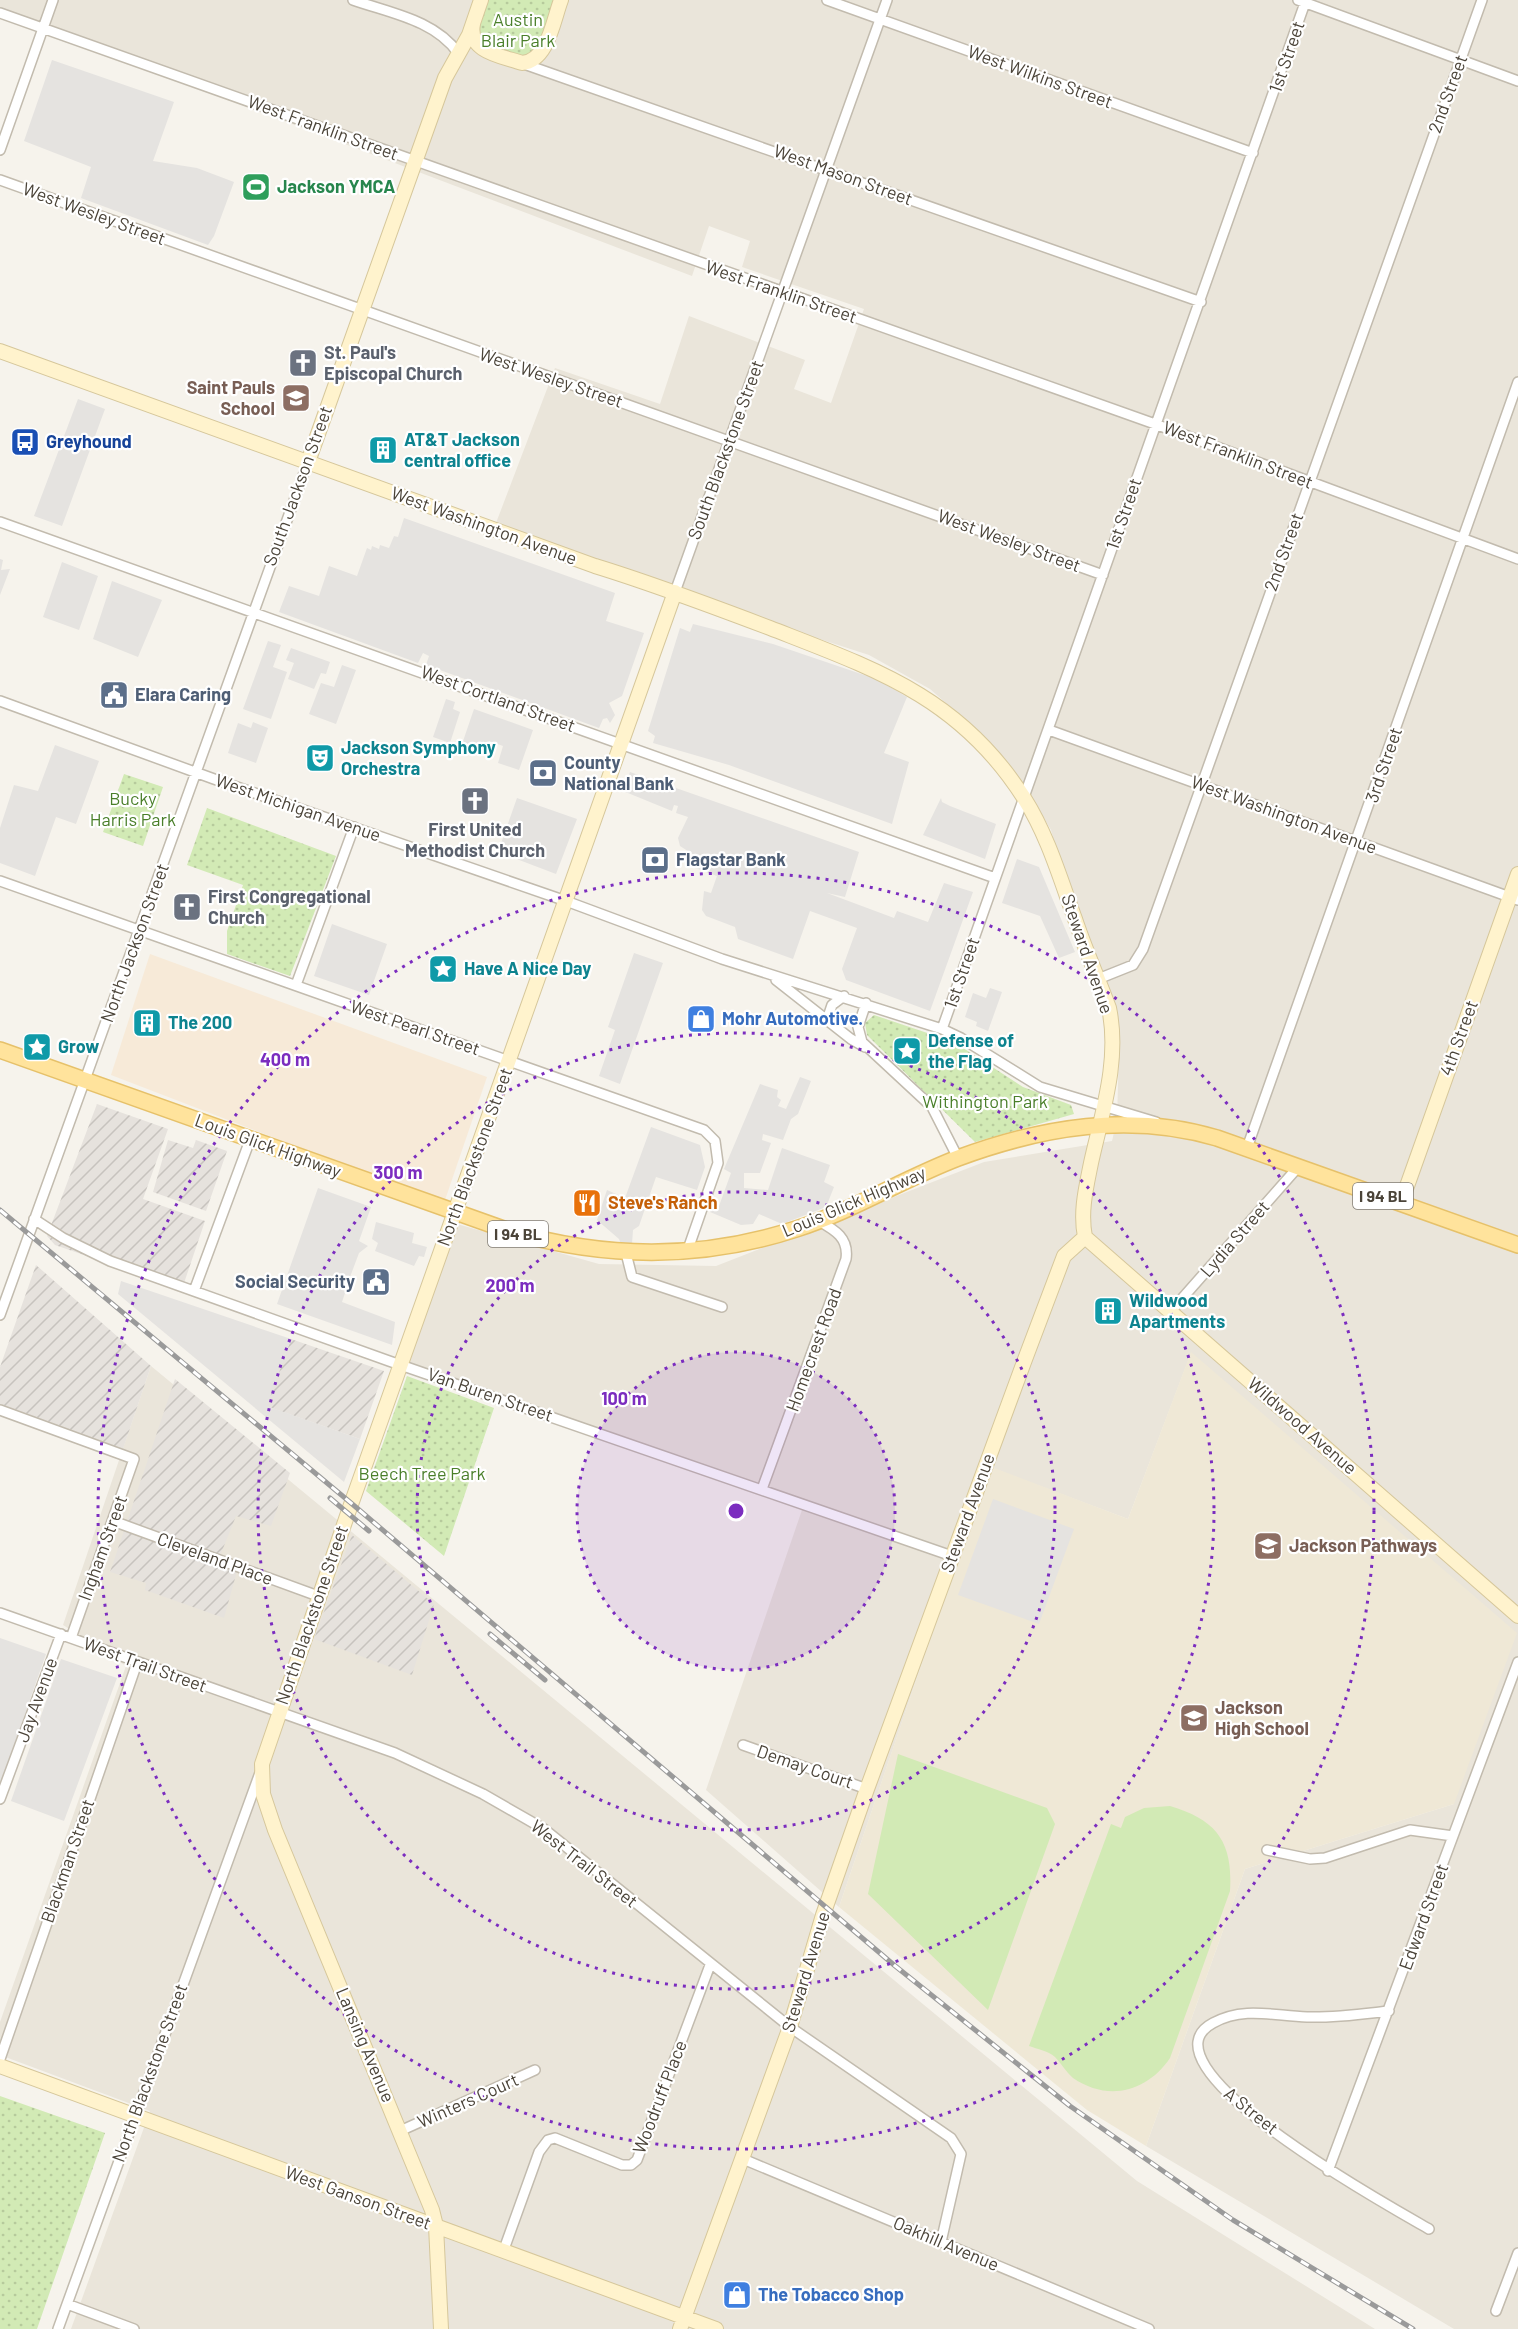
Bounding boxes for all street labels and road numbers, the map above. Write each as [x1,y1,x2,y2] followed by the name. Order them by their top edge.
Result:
[1264,18,1309,95] street label: 1st Street
[965,40,1116,112] street label: West Wilkins Street
[1423,51,1471,136] street label: 2nd Street
[245,90,402,165] street label: West Franklin Street
[771,139,916,209] street label: West Mason Street
[20,177,169,249] street label: West Wesley Street
[703,255,860,327] street label: West Franklin Street
[476,342,626,412] street label: West Wesley Street
[682,357,768,542] street label: South Blackstone Street
[258,403,336,569] street label: South Jackson Street
[1160,415,1316,493] street label: West Franklin Street
[1101,475,1146,552] street label: 1st Street
[388,481,580,569] street label: West Washington Avenue
[935,504,1084,576] street label: West Wesley Street
[1259,509,1307,594] street label: 2nd Street
[418,660,579,736] street label: West Cortland Street
[1360,724,1406,805] street label: 3rd Street
[213,768,384,846] street label: West Michigan Avenue
[1188,770,1380,858] street label: West Washington Avenue
[95,860,173,1025] street label: North Jackson Street
[1057,891,1119,1016] street label: Steward Avenue
[939,934,984,1011] street label: 1st Street
[348,995,483,1060] street label: West Pearl Street
[1434,997,1482,1079] street label: 4th Street
[432,1064,517,1249] street label: North Blackstone Street
[192,1108,344,1182] street label: Louis Glick Highway
[778,1161,929,1241] street label: Louis Glick Highway
[1353,1183,1413,1209] road number: I 94 BL
[1195,1196,1273,1281] street label: Lydia Street
[488,1221,548,1247] road number: I 94 BL
[781,1285,846,1414] street label: Homecrest Road
[425,1362,556,1426] street label: Van Buren Street
[1244,1372,1362,1479] street label: Wildwood Avenue
[935,1450,999,1575] street label: Steward Avenue
[73,1492,131,1603] street label: Ingham Street
[270,1522,352,1707] street label: North Blackstone Street
[154,1527,276,1589] street label: Cleveland Place
[81,1632,210,1697] street label: West Trail Street
[11,1654,62,1745] street label: Jay Avenue
[754,1739,856,1793] street label: Demay Court
[36,1796,99,1925] street label: Blackman Street
[527,1815,642,1912] street label: West Trail Street
[1394,1860,1453,1973] street label: Edward Street
[776,1909,834,2035] street label: Steward Avenue
[107,1980,192,2165] street label: North Blackstone Street
[332,1984,400,2105] street label: Lansing Avenue
[627,2037,691,2157] street label: Woodruff Place
[414,2068,522,2132] street label: Winters Court
[1220,2082,1283,2139] street label: A Street
[282,2160,434,2234] street label: West Ganson Street
[890,2211,1003,2275] street label: Oakhill Avenue

